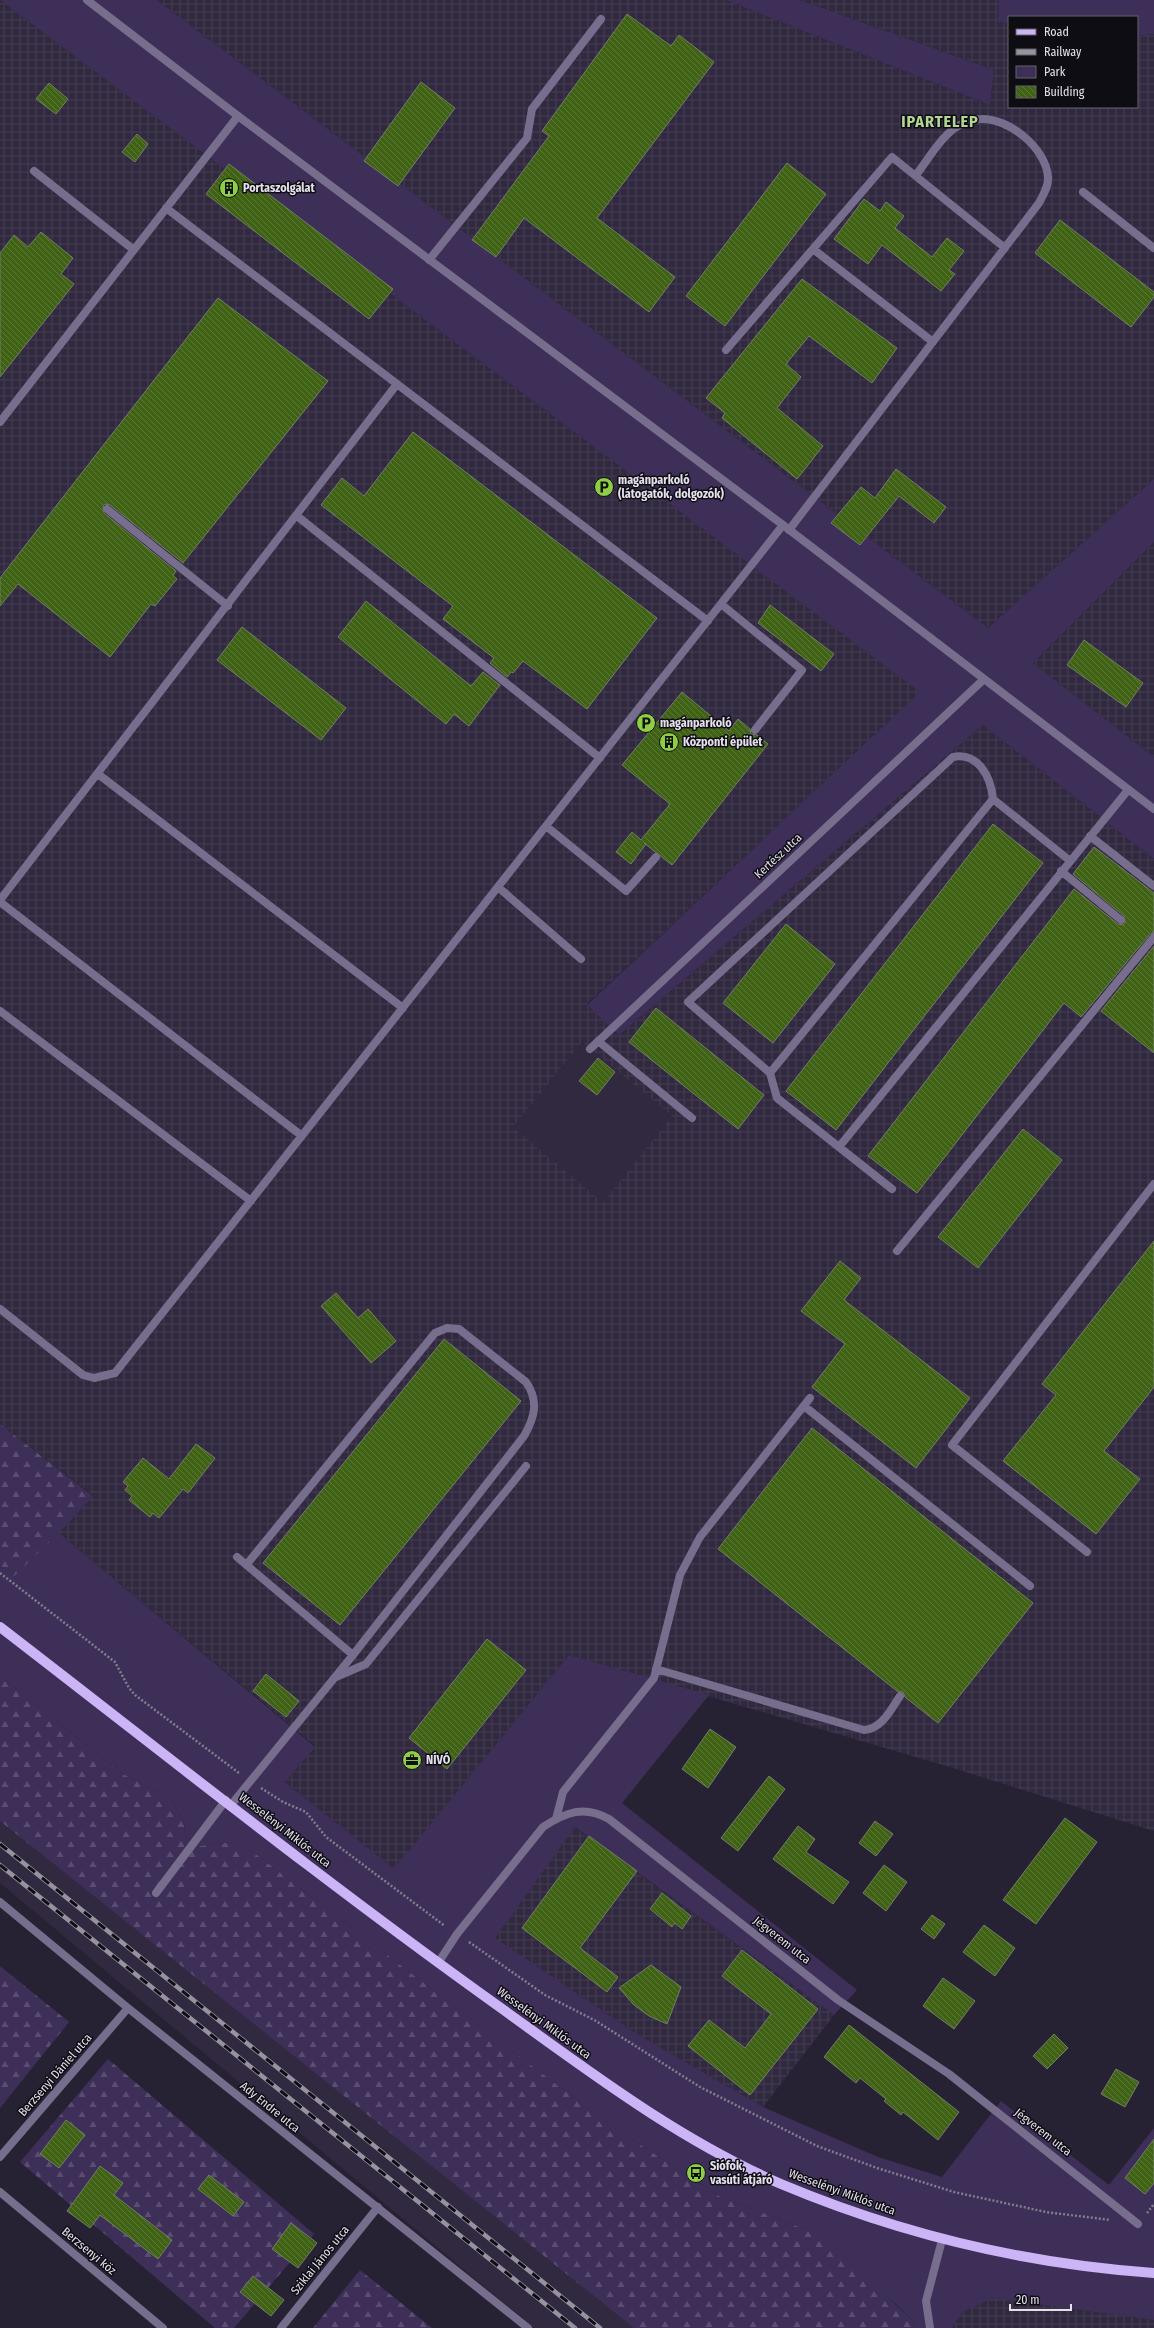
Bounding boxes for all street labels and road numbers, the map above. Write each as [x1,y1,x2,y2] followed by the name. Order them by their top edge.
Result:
[751,830,805,881] street label: Kertész utca
[236,1790,334,1870] street label: Wesselényi Miklós utca
[751,1913,814,1967] street label: Jégverem utca
[494,1984,594,2062] street label: Wesselényi Miklós utca
[15,2031,95,2119] street label: Berzsenyi Dániel utca
[237,2079,303,2135] street label: Ady Endre utca
[1012,2105,1075,2159] street label: Jégverem utca
[787,2166,897,2218] street label: Wesselényi Miklós utca
[288,2223,352,2297] street label: Sziklai János utca
[59,2224,119,2278] street label: Berzsenyi köz

